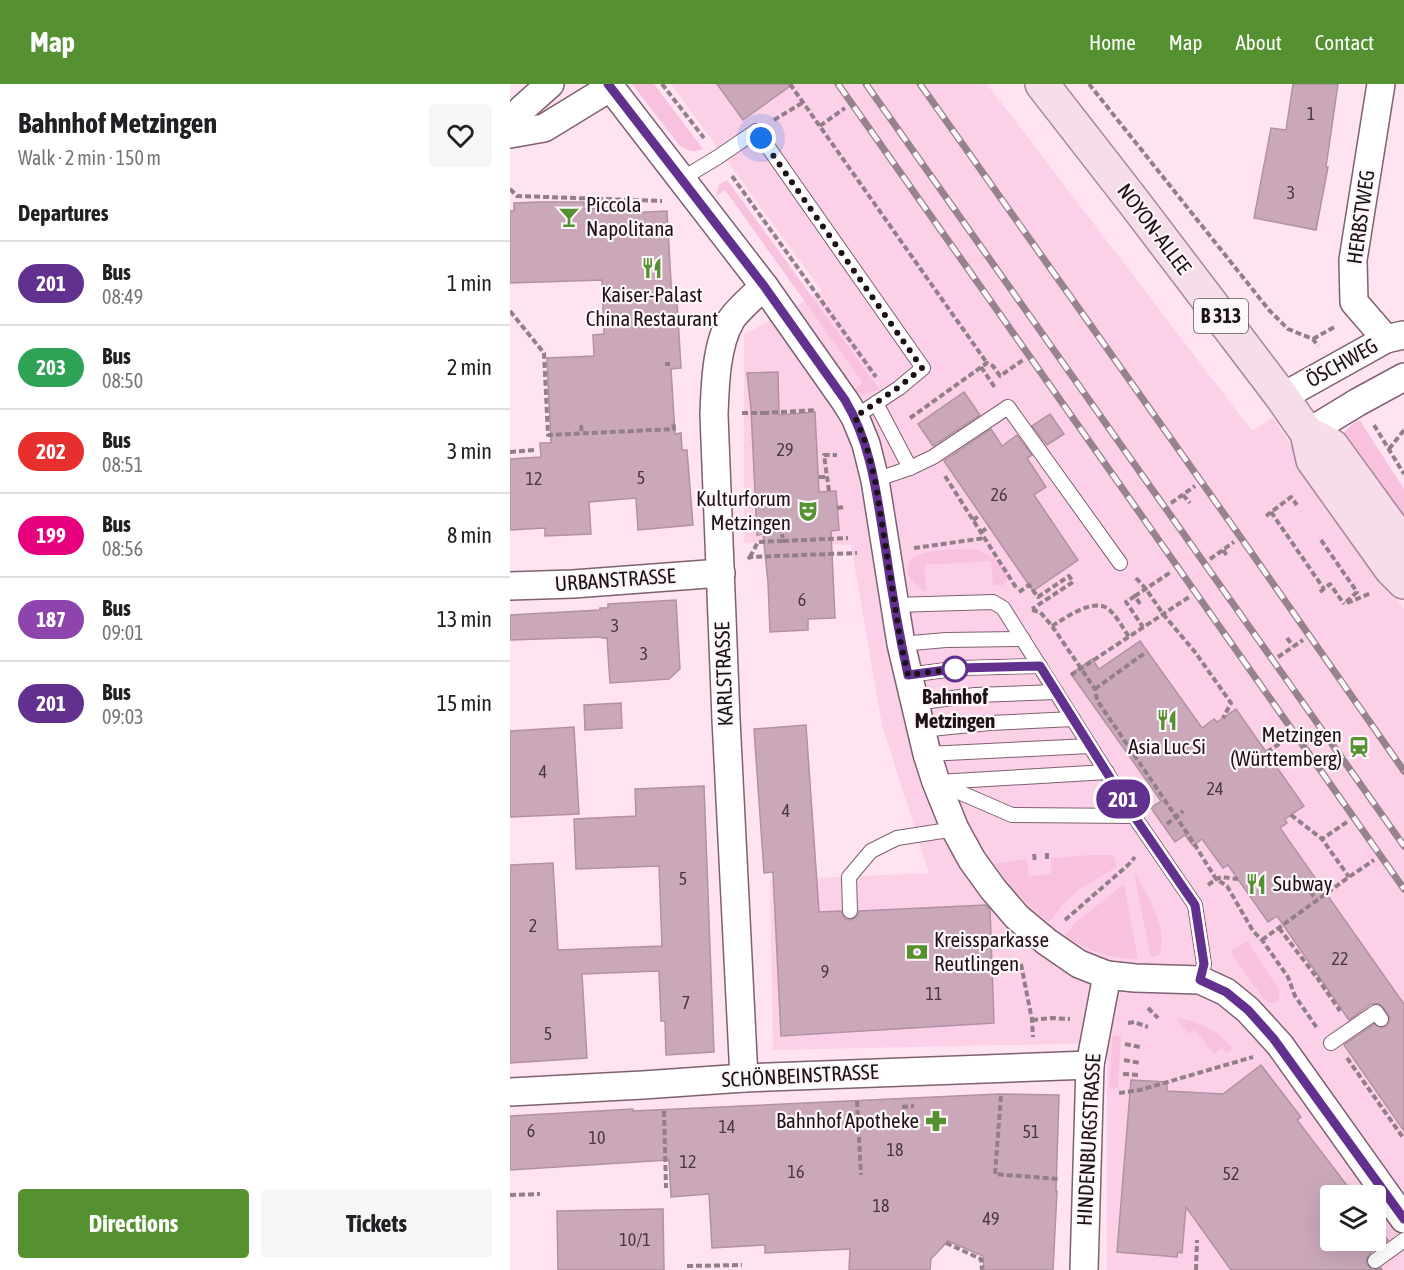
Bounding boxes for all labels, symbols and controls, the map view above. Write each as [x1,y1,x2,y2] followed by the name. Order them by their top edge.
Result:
[30,26,75,58] text: Map
[1089,30,1136,54] text: Home
[1169,30,1203,54] text: Map
[1236,30,1282,54] text: About
[1315,30,1374,54] text: Contact
[1307,103,1315,124] house number: 1
[429,104,492,167] button: heart
[18,107,217,139] text: Bahnhof Metzingen
[746,123,776,153] your location
[18,146,161,169] text: Walk · 2 min · 150 m
[1342,168,1379,266] street label: HERBSTWEG
[1113,178,1197,278] street label: NOYON-ALLEE
[1287,182,1295,203] house number: 3
[586,192,674,240] place label: Piccola Napolitana
[18,200,108,226] text: Departures
[557,205,581,229] bar icon: Piccola Napolitana
[640,256,664,280] restaurant icon: Kaiser-Palast China Restaurant
[102,259,131,285] text: Bus
[447,270,492,296] text: 1 min
[36,271,66,295] text: 201
[586,282,718,330] place label: Kaiser-Palast China Restaurant
[102,285,143,308] text: 08:49
[1194,299,1248,333] road number: B 313
[1302,333,1381,392] street label: ÖSCHWEG
[102,343,131,369] text: Bus
[447,354,492,380] text: 2 min
[36,355,66,379] text: 203
[102,369,143,392] text: 08:50
[102,427,131,453] text: Bus
[447,438,492,464] text: 3 min
[36,439,66,463] text: 202
[777,439,793,460] house number: 29
[102,453,143,476] text: 08:51
[637,467,645,488] house number: 5
[526,468,542,489] house number: 12
[991,484,1007,505] house number: 26
[696,486,791,534] place label: Kulturforum Metzingen
[796,499,820,523] theatre icon: Kulturforum Metzingen
[102,511,131,537] text: Bus
[447,522,492,548] text: 8 min
[36,523,66,547] text: 199
[102,537,143,560] text: 08:56
[554,563,676,595] street label: URBANSTRASSE
[798,589,806,610] house number: 6
[102,595,131,621] text: Bus
[437,606,492,632] text: 13 min
[36,607,66,631] text: 187
[611,615,619,636] house number: 3
[102,621,144,644] text: 09:01
[709,621,737,727] street label: KARLSTRASSE
[640,643,648,664] house number: 3
[942,656,968,682] marker: Bahnhof Metzingen
[102,679,131,705] text: Bus
[915,684,995,732] place label: Bahnhof Metzingen
[437,690,492,716] text: 15 min
[36,691,66,715] text: 201
[102,705,144,728] text: 09:03
[1155,708,1179,732] restaurant icon: Asia Luc Si
[1230,722,1342,770] place label: Metzingen (Württemberg)
[1128,734,1206,758] place label: Asia Luc Si
[1347,735,1371,759] station icon: Metzingen (Württemberg)
[539,761,547,782] house number: 4
[1207,778,1223,799] house number: 24
[1088,780,1158,818] line badge: 201
[1108,787,1138,811] text: 201
[782,800,790,821] house number: 4
[679,868,687,889] house number: 5
[1273,871,1333,895] place label: Subway
[1244,872,1268,896] restaurant icon: Subway
[529,915,537,936] house number: 2
[934,927,1049,975] place label: Kreissparkasse Reutlingen
[905,940,929,964] bank icon: Kreissparkasse Reutlingen
[1332,948,1348,969] house number: 22
[821,961,829,982] house number: 9
[926,983,942,1004] house number: 11
[682,992,690,1013] house number: 7
[544,1023,552,1044] house number: 5
[1072,1053,1104,1227] street label: HINDENBURGSTRASSE
[721,1059,879,1091] street label: SCHÖNBEINSTRASSE
[776,1108,919,1132] place label: Bahnhof Apotheke
[924,1109,948,1133] pharmacy icon: Bahnhof Apotheke
[719,1116,735,1137] house number: 14
[527,1120,535,1141] house number: 6
[1023,1121,1039,1142] house number: 51
[589,1127,605,1148] house number: 10
[887,1139,903,1160] house number: 18
[680,1151,696,1172] house number: 12
[788,1161,804,1182] house number: 16
[1223,1163,1239,1184] house number: 52
[1320,1185,1386,1251] map controls
[1320,1185,1386,1251] button: layers
[18,1189,249,1258] button: Directions
[261,1189,492,1258] button: Tickets
[873,1195,889,1216] house number: 18
[983,1208,999,1229] house number: 49
[619,1229,651,1250] house number: 10/1

